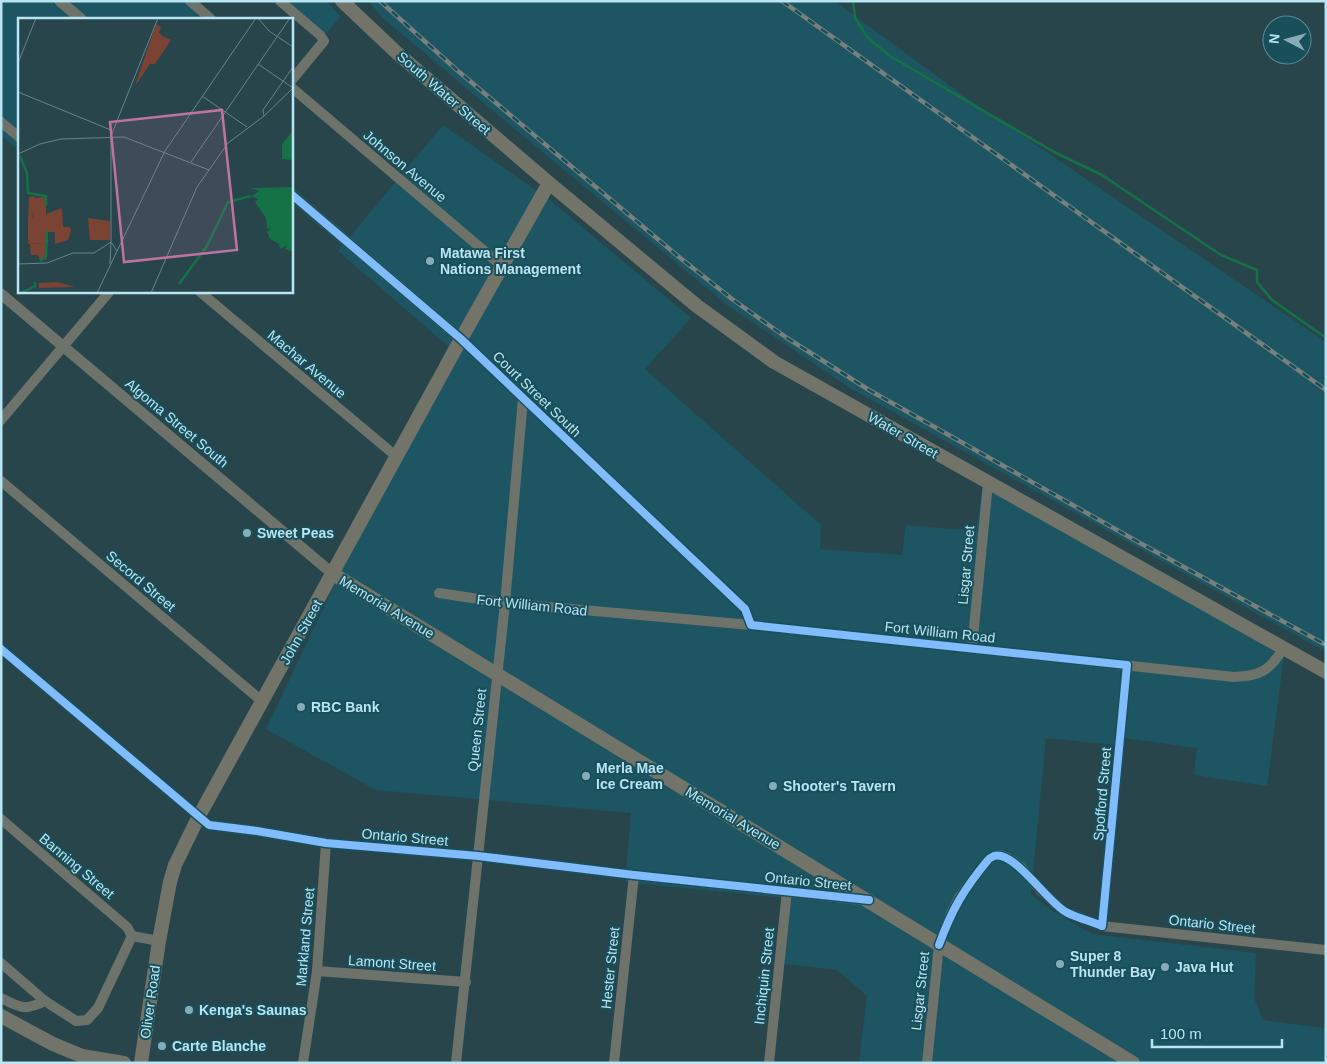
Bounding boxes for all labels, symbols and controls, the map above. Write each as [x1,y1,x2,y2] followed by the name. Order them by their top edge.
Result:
[1262,15,1312,65] north arrow
[18,18,292,292] inset map
[1266,33,1283,45] text: N
[394,48,494,138] street label: South Water Street
[360,127,450,205] street label: Johnson Avenue
[440,245,581,277] place label: Matawa First Nations Management
[424,255,436,267] marker: Matawa First Nations Management
[265,327,349,401] street label: Machar Avenue
[490,348,584,440] street label: Court Street South
[122,375,232,471] street label: Algoma Street South
[865,409,941,461] street label: Water Street
[257,525,334,541] place label: Sweet Peas
[955,525,977,605] street label: Lisgar Street
[241,527,253,539] marker: Sweet Peas
[103,547,179,615] street label: Secord Street
[337,572,438,642] street label: Memorial Avenue
[476,591,588,619] street label: Fort William Road
[277,597,325,667] street label: John Street
[884,618,996,646] street label: Fort William Road
[465,688,489,772] street label: Queen Street
[311,699,380,715] place label: RBC Bank
[295,701,307,713] marker: RBC Bank
[1090,746,1114,841] street label: Spofford Street
[596,760,664,792] place label: Merla Mae Ice Cream
[580,770,592,782] marker: Merla Mae Ice Cream
[783,778,896,794] place label: Shooter's Tavern
[767,780,779,792] marker: Shooter's Tavern
[683,783,784,853] street label: Memorial Avenue
[361,825,449,849] street label: Ontario Street
[36,830,118,902] street label: Banning Street
[764,868,852,894] street label: Ontario Street
[293,887,317,987] street label: Markland Street
[1168,911,1256,937] street label: Ontario Street
[598,926,622,1010] street label: Hester Street
[751,927,777,1025] street label: Inchiquin Street
[1070,948,1156,980] place label: Super 8 Thunder Bay
[908,951,932,1031] street label: Lisgar Street
[348,952,437,974] street label: Lamont Street
[1054,958,1066,970] marker: Super 8 Thunder Bay
[1175,959,1234,975] place label: Java Hut
[1159,961,1171,973] marker: Java Hut
[137,964,163,1040] street label: Oliver Road
[199,1002,307,1018] place label: Kenga's Saunas
[183,1004,195,1016] marker: Kenga's Saunas
[1152,1016,1282,1048] scale bar
[1160,1025,1202,1042] text: 100 m
[172,1038,266,1054] place label: Carte Blanche
[156,1040,168,1052] marker: Carte Blanche

